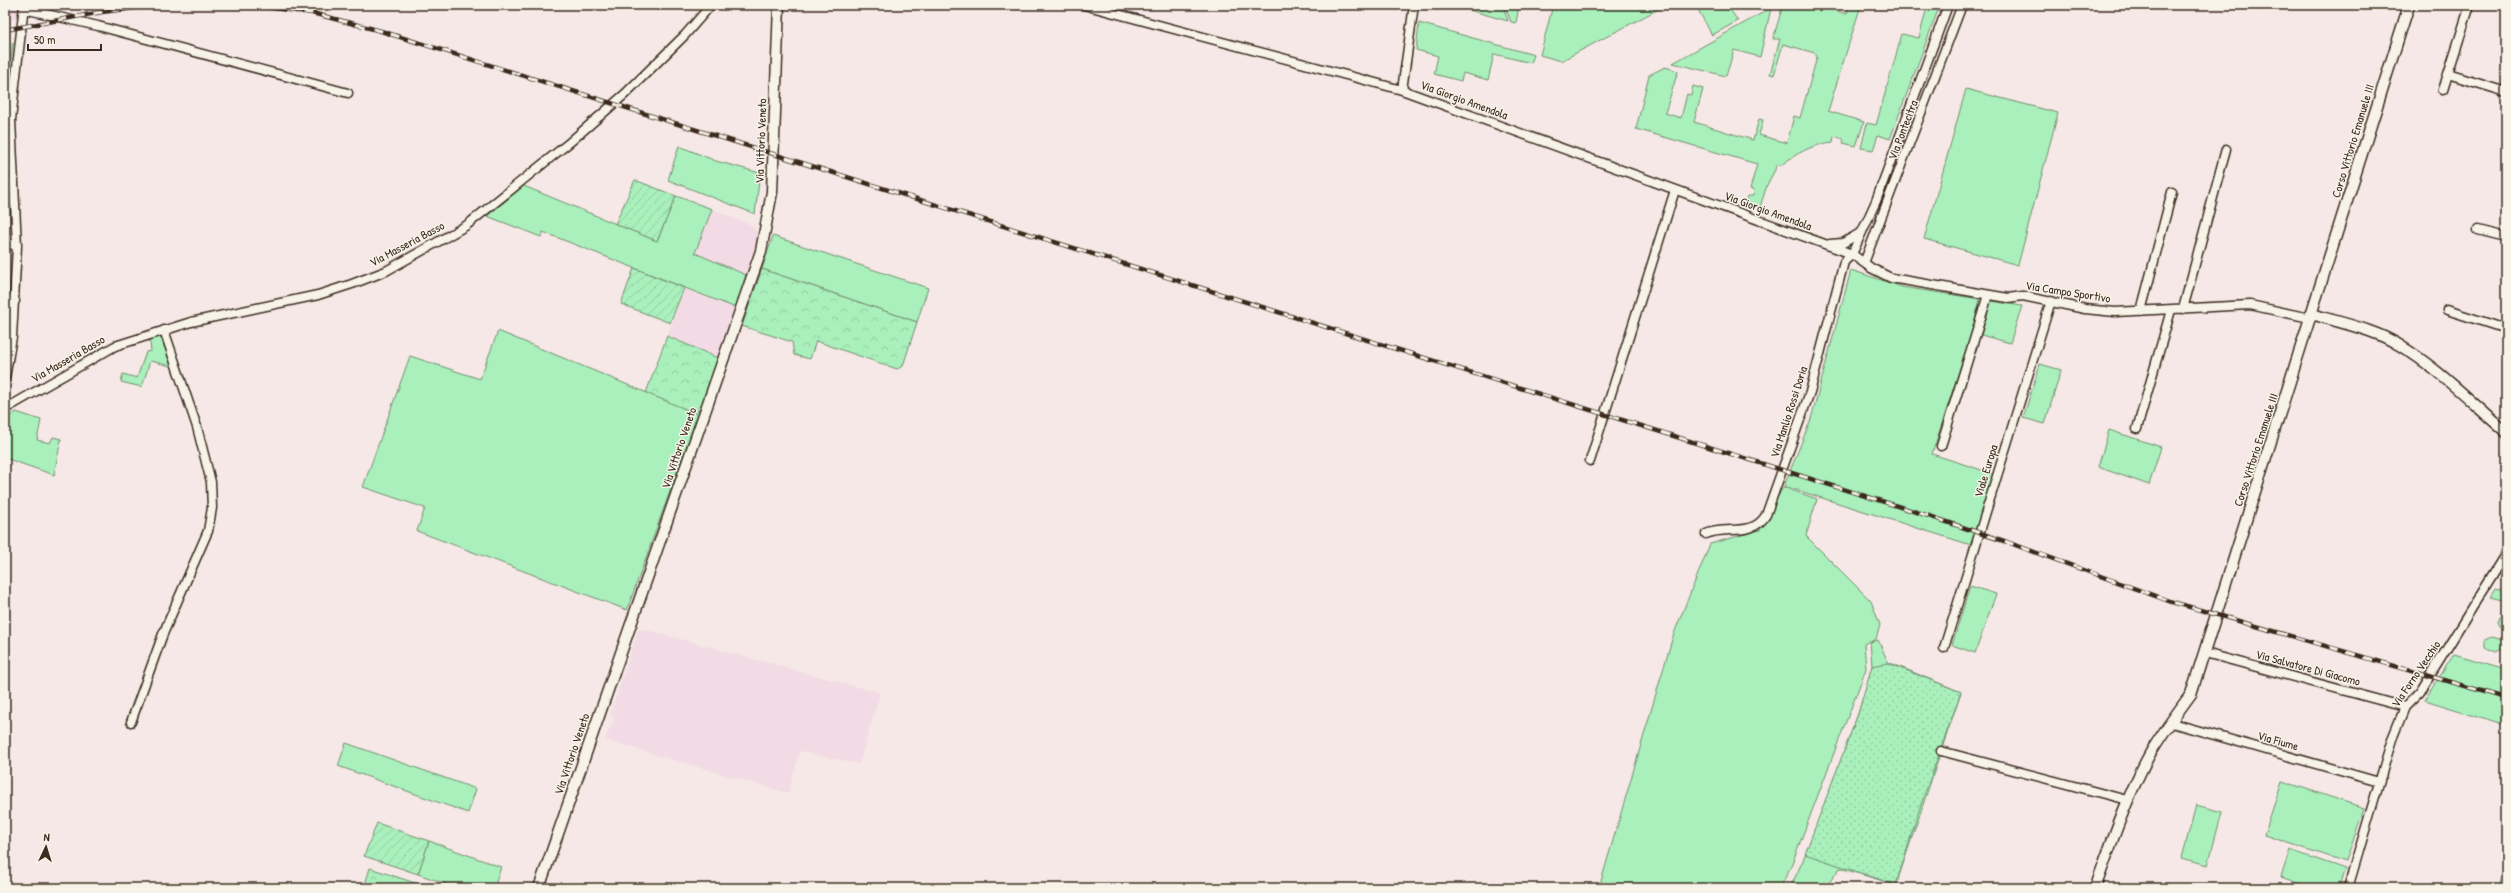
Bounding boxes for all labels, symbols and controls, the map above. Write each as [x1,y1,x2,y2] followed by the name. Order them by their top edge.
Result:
[28,26,101,52] scale bar
[34,31,55,48] text: 50 m
[1418,76,1511,123] street label: Via Giorgio Amendola
[2327,82,2378,200] street label: Corso Vittorio Emanuele III
[1883,97,1922,162] street label: Via Pontecitra
[751,98,770,184] street label: Via Vittorio Veneto
[1722,187,1815,234] street label: Via Giorgio Amendola
[366,217,447,270] street label: Via Masseria Basso
[2024,276,2112,307] street label: Via Campo Sportivo
[28,331,108,387] street label: Via Masseria Basso
[1766,364,1811,460] street label: Via Manlio Rossi Doria
[2229,391,2282,509] street label: Corso Vittorio Emanuele III
[657,405,700,491] street label: Via Vittorio Veneto
[1969,442,2002,499] street label: Viale Europa
[2387,637,2444,711] street label: Via Forno Vecchio
[2254,645,2363,690] street label: Via Salvatore Di Giacomo
[550,711,593,797] street label: Via Vittorio Veneto
[2256,727,2301,755] street label: Via Fiume
[26,827,66,867] north arrow
[43,830,50,844] text: N

